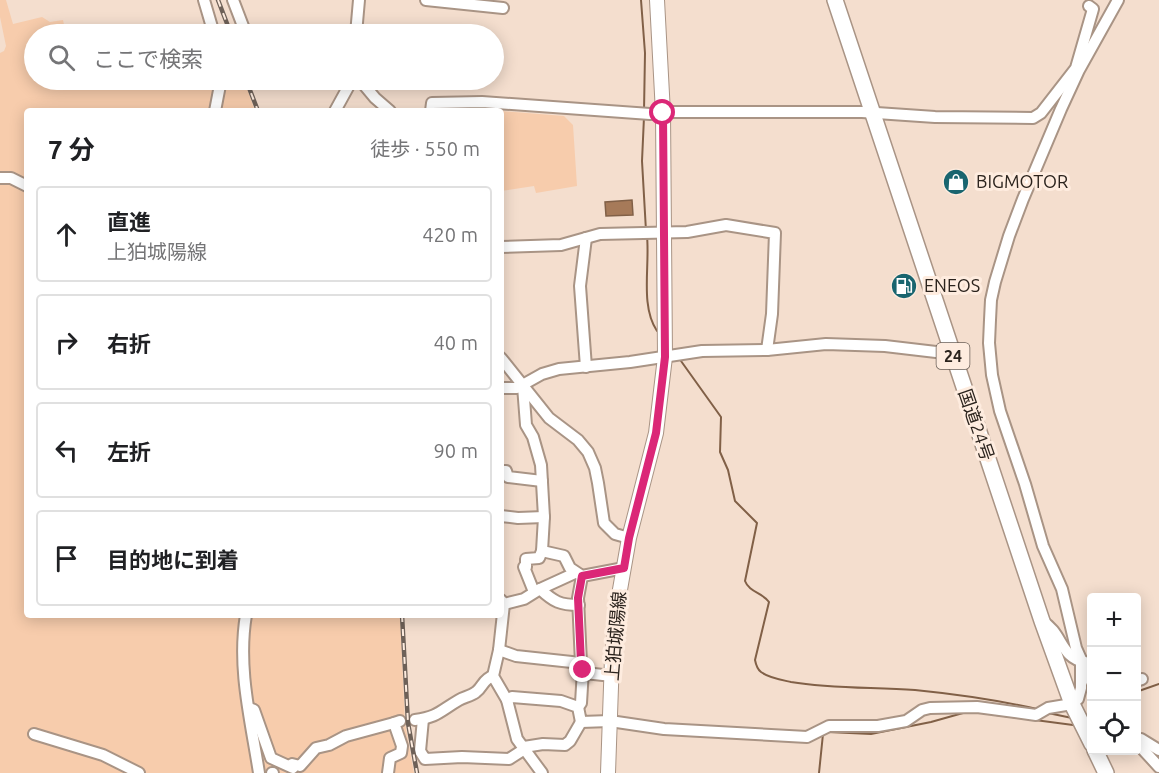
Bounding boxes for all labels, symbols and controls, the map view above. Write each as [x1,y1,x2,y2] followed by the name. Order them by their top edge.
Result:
[24,24,504,90] search box
[45,41,78,74] icon: search
[93,46,203,71] text: ここで検索
[649,99,675,125] route start
[48,135,95,164] text: 7 分
[370,137,480,160] text: 徒歩 · 550 m
[941,167,971,197] shop icon: BIGMOTOR
[976,171,1068,191] place label: BIGMOTOR
[107,209,151,234] text: 直進
[50,218,83,251] icon: ahead
[422,223,478,246] text: 420 m
[107,240,207,263] text: 上狛城陽線
[889,271,919,301] fuel station icon: ENEOS
[924,275,980,295] place label: ENEOS
[50,326,83,359] icon: right
[107,331,151,356] text: 右折
[434,331,478,354] text: 40 m
[936,343,970,369] road number: 24
[955,386,998,463] street label: 国道24号
[50,434,83,467] icon: left
[107,439,151,464] text: 左折
[434,439,478,462] text: 90 m
[50,542,83,575] icon: arrive
[107,547,239,572] text: 目的地に到着
[601,590,629,682] street label: 上狛城陽線
[1087,593,1141,755] map controls
[1087,593,1141,647] button: +
[1087,647,1141,701] button: −
[569,656,595,682] route end
[1087,701,1141,755] button: locate

